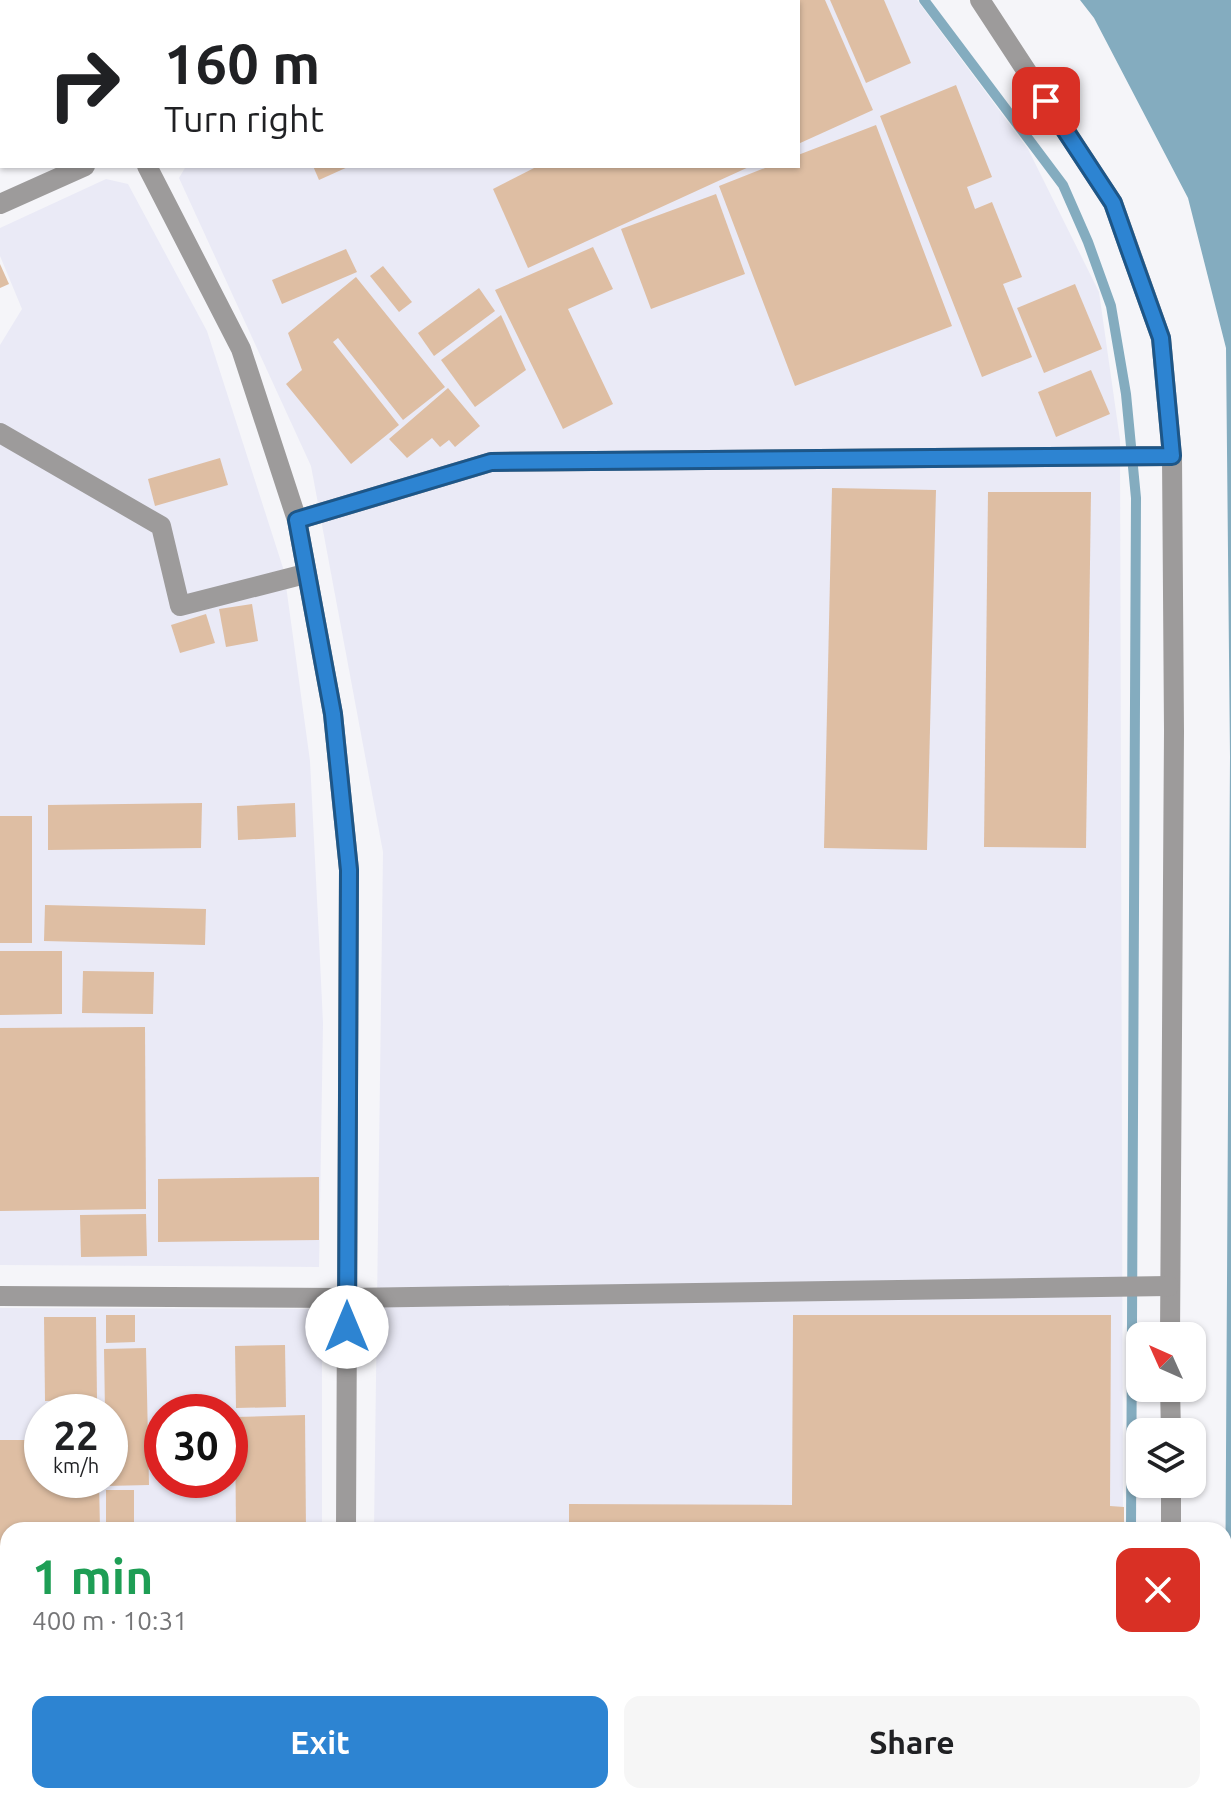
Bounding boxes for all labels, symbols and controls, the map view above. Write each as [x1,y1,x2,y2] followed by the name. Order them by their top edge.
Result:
[32,32,136,136] icon: right
[164,32,320,95] text: 160 m
[1012,67,1080,135] pin
[1024,79,1068,123] icon: arrive
[164,98,324,139] text: Turn right
[305,1285,389,1369] position arrow
[1126,1322,1206,1402] north arrow
[1126,1322,1206,1498] map controls
[144,1394,248,1498] speed limit sign: 30
[53,1413,99,1458] text: 22
[1126,1418,1206,1498] button: layers
[53,1454,99,1477] text: km/h
[1116,1548,1200,1632] button: close
[32,1549,153,1603] text: 1 min
[32,1606,188,1635] text: 400 m · 10:31
[32,1696,608,1788] button: Exit
[624,1696,1200,1788] button: Share

